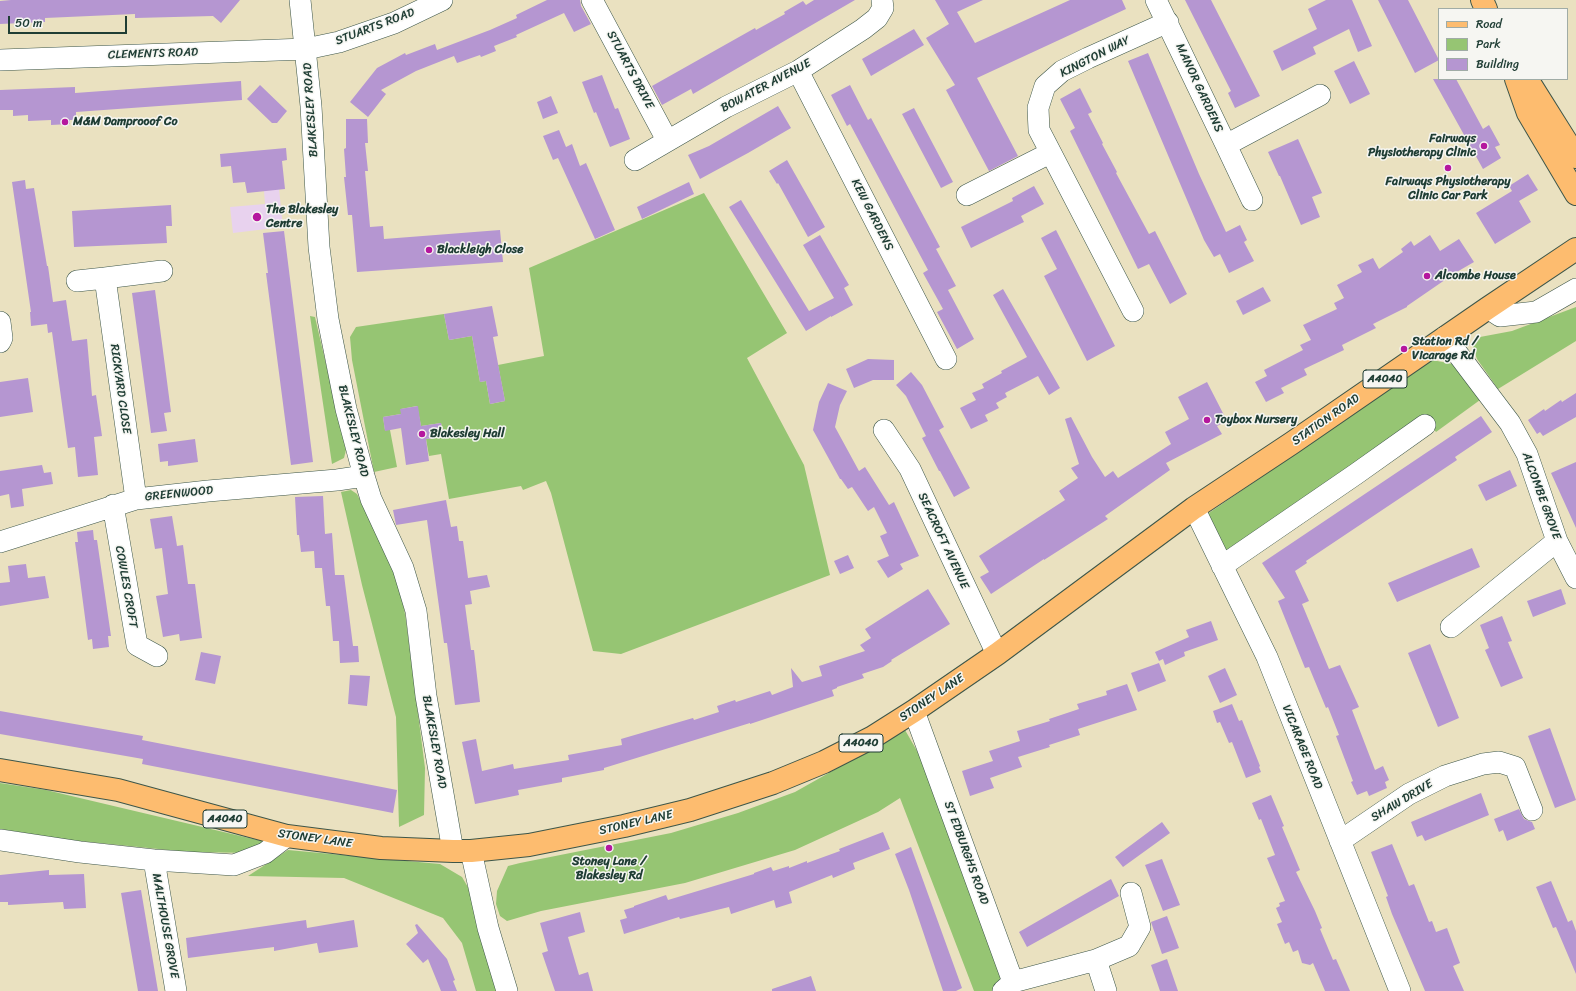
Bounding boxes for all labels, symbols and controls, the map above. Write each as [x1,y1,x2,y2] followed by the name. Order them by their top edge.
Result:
[333,5,417,49] street label: STUARTS ROAD
[10,8,129,34] scale bar
[1438,8,1568,80] legend
[15,12,42,34] text: 50 m
[1476,13,1502,35] text: Road
[603,28,657,112] street label: STUARTS DRIVE
[1058,33,1132,81] street label: KINGTON WAY
[1476,33,1501,55] text: Park
[1172,41,1226,135] street label: MANOR GARDENS
[108,45,198,63] street label: CLEMENTS ROAD
[1476,53,1519,75] text: Building
[719,56,813,116] street label: BOWATER AVENUE
[301,62,321,158] street label: BLAKESLEY ROAD
[73,115,178,129] place label: M&M Damprooof Co
[60,117,70,127] marker: M&M Damprooof Co
[1368,132,1476,160] place label: Fairways Physiotherapy Clinic
[1479,141,1489,151] marker: Fairways Physiotherapy Clinic
[1443,163,1453,173] marker: Fairways Physiotherapy Clinic Car Park
[1386,175,1510,203] place label: Fairways Physiotherapy Clinic Car Park
[848,177,896,253] street label: KEW GARDENS
[266,203,338,231] place label: The Blakesley Centre
[251,211,263,223] marker: The Blakesley Centre
[437,243,523,257] place label: Blackleigh Close
[424,245,434,255] marker: Blackleigh Close
[1435,269,1516,283] place label: Alcombe House
[1422,271,1432,281] marker: Alcombe House
[1412,335,1478,363] place label: Station Rd / Vicarage Rd
[107,343,133,435] street label: RICKYARD CLOSE
[1399,344,1409,354] marker: Station Rd / Vicarage Rd
[1363,370,1407,388] road number: A4040
[335,383,371,479] street label: BLAKESLEY ROAD
[1289,391,1363,449] street label: STATION ROAD
[1215,413,1297,427] place label: Toybox Nursery
[1202,415,1212,425] marker: Toybox Nursery
[430,427,504,441] place label: Blakesley Hall
[417,429,427,439] marker: Blakesley Hall
[1518,450,1564,542] street label: ALCOMBE GROVE
[144,483,214,505] street label: GREENWOOD
[914,490,972,592] street label: SEACROFT AVENUE
[112,545,140,629] street label: COWLES CROFT
[897,671,967,725] street label: STONEY LANE
[419,694,449,790] street label: BLAKESLEY ROAD
[1279,703,1325,791] street label: VICARAGE ROAD
[839,734,883,752] road number: A4040
[1368,777,1436,825] street label: SHAW DRIVE
[941,799,991,907] street label: ST EDBURGHS ROAD
[598,808,674,838] street label: STONEY LANE
[203,810,247,828] road number: A4040
[277,827,353,851] street label: STONEY LANE
[604,843,614,853] marker: Stoney Lane / Blakesley Rd
[572,855,646,883] place label: Stoney Lane / Blakesley Rd
[149,872,181,980] street label: MALTHOUSE GROVE

